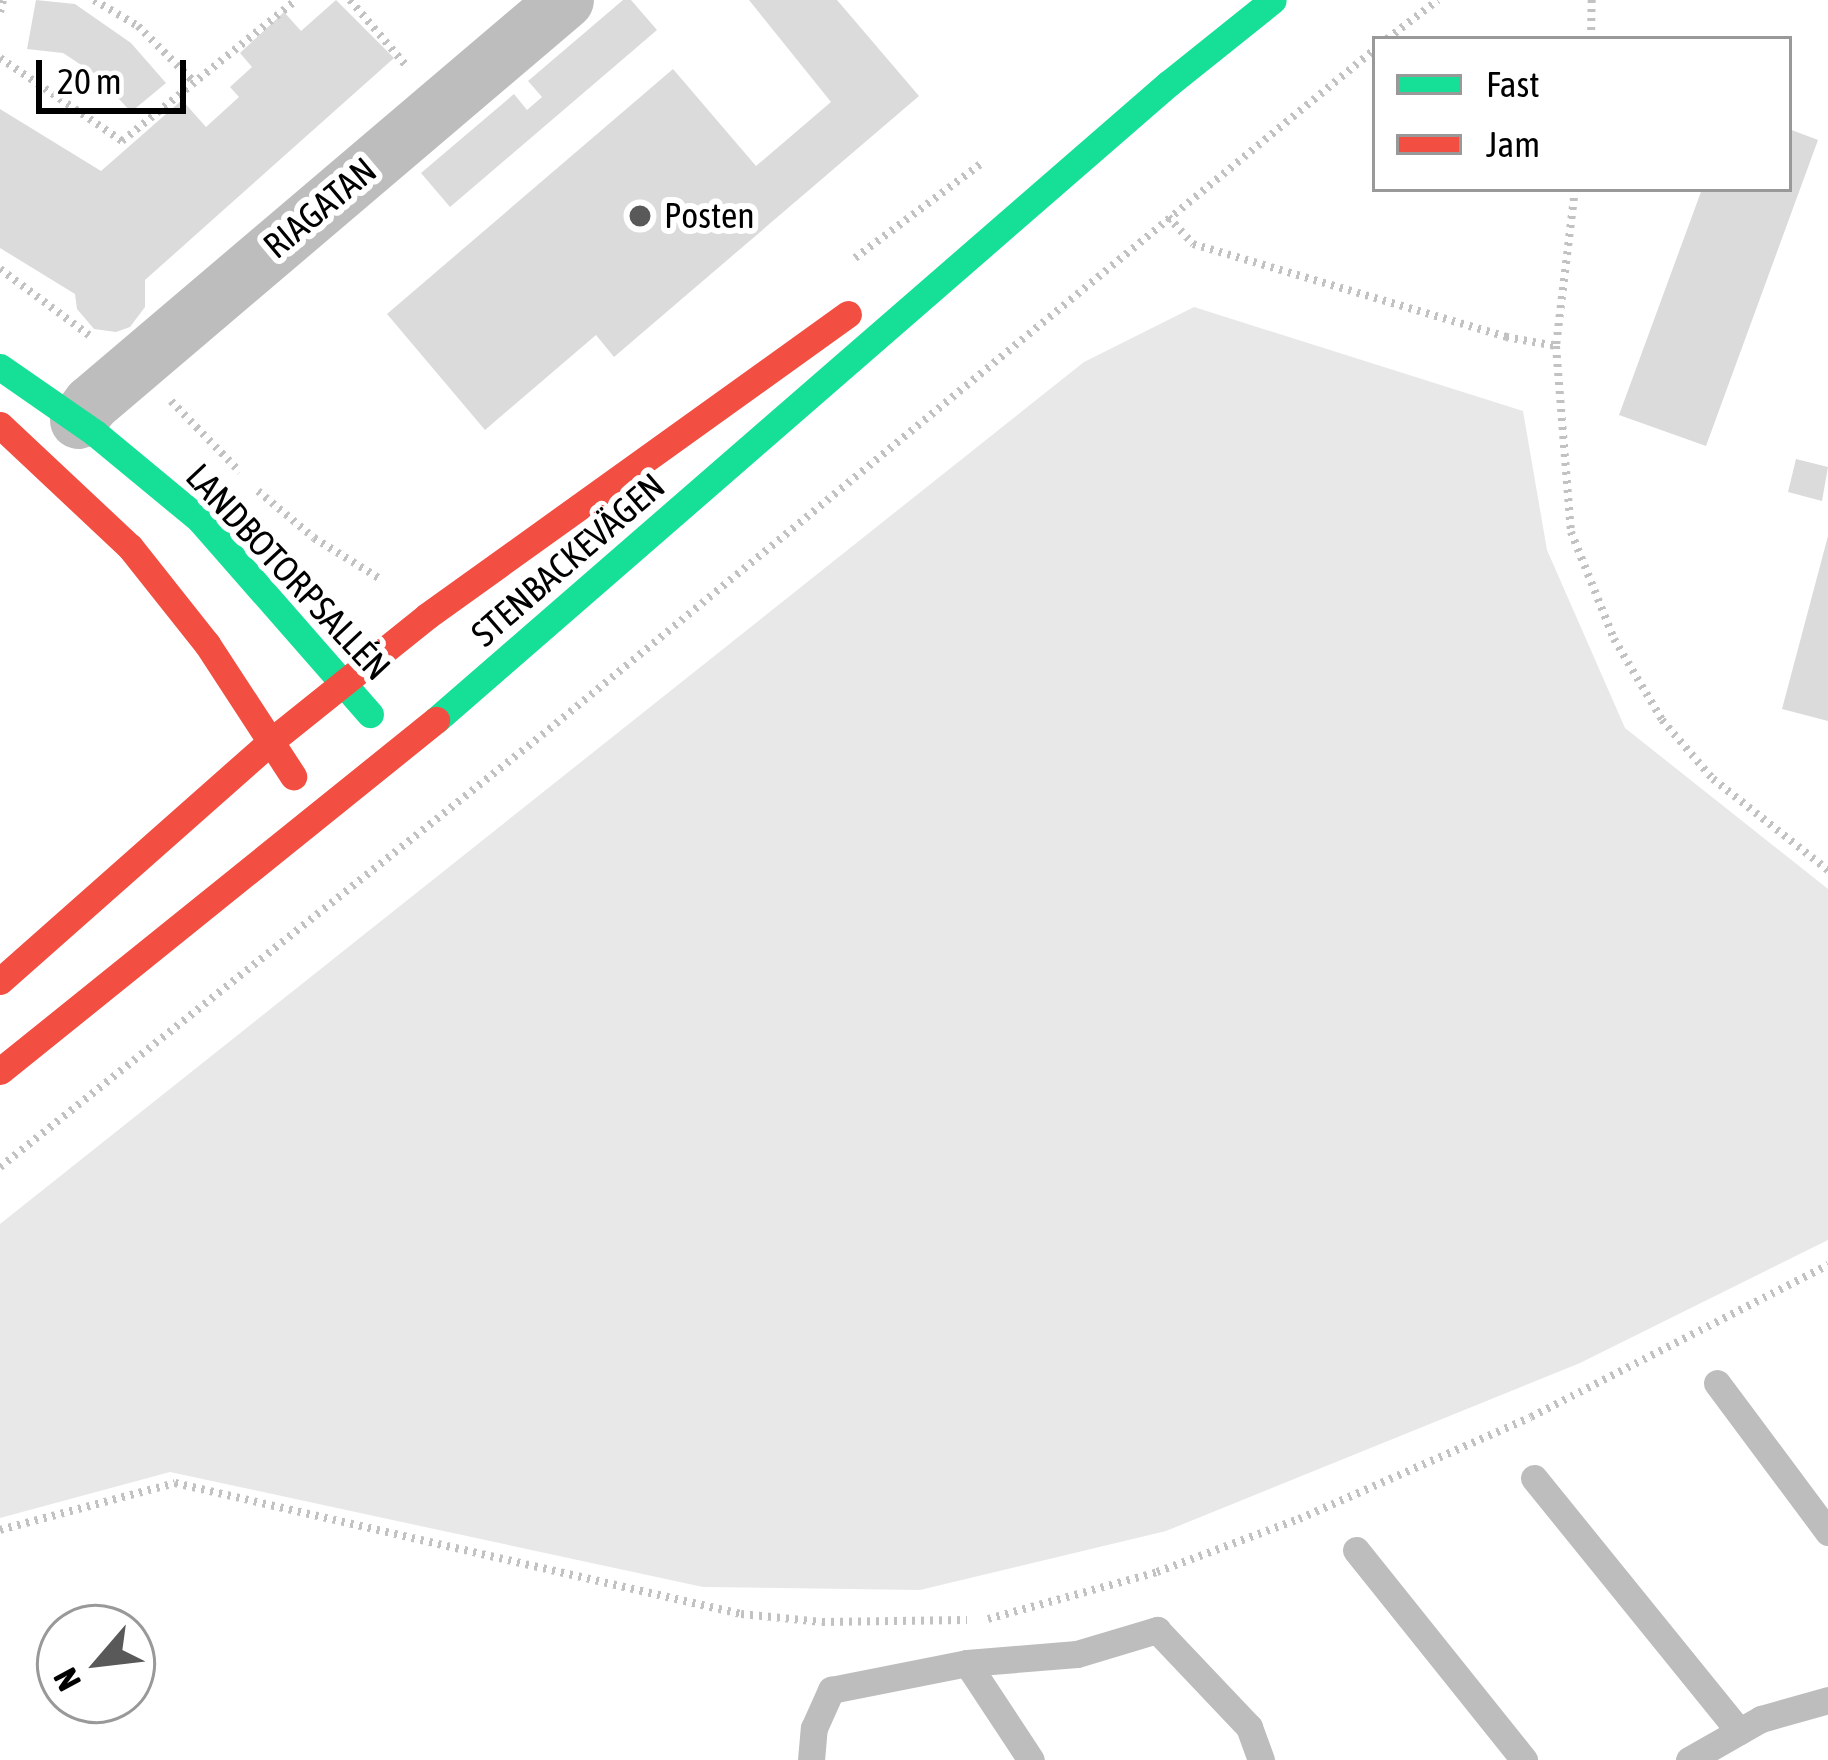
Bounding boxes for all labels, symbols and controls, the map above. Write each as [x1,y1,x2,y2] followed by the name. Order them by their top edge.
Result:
[42,36,192,110] scale bar
[1372,36,1792,192] legend
[57,60,122,102] text: 20 m
[1486,63,1540,105] text: Fast
[1486,123,1540,165] text: Jam
[255,149,385,267] street label: RIAGATAN
[664,194,755,238] place label: Posten
[627,203,653,229] marker: Posten
[177,455,399,689] street label: LANDBOTORPSALLÉN
[463,464,673,656] street label: STENBACKEVÄGEN
[36,1604,156,1724] north arrow
[46,1662,88,1697] text: N

